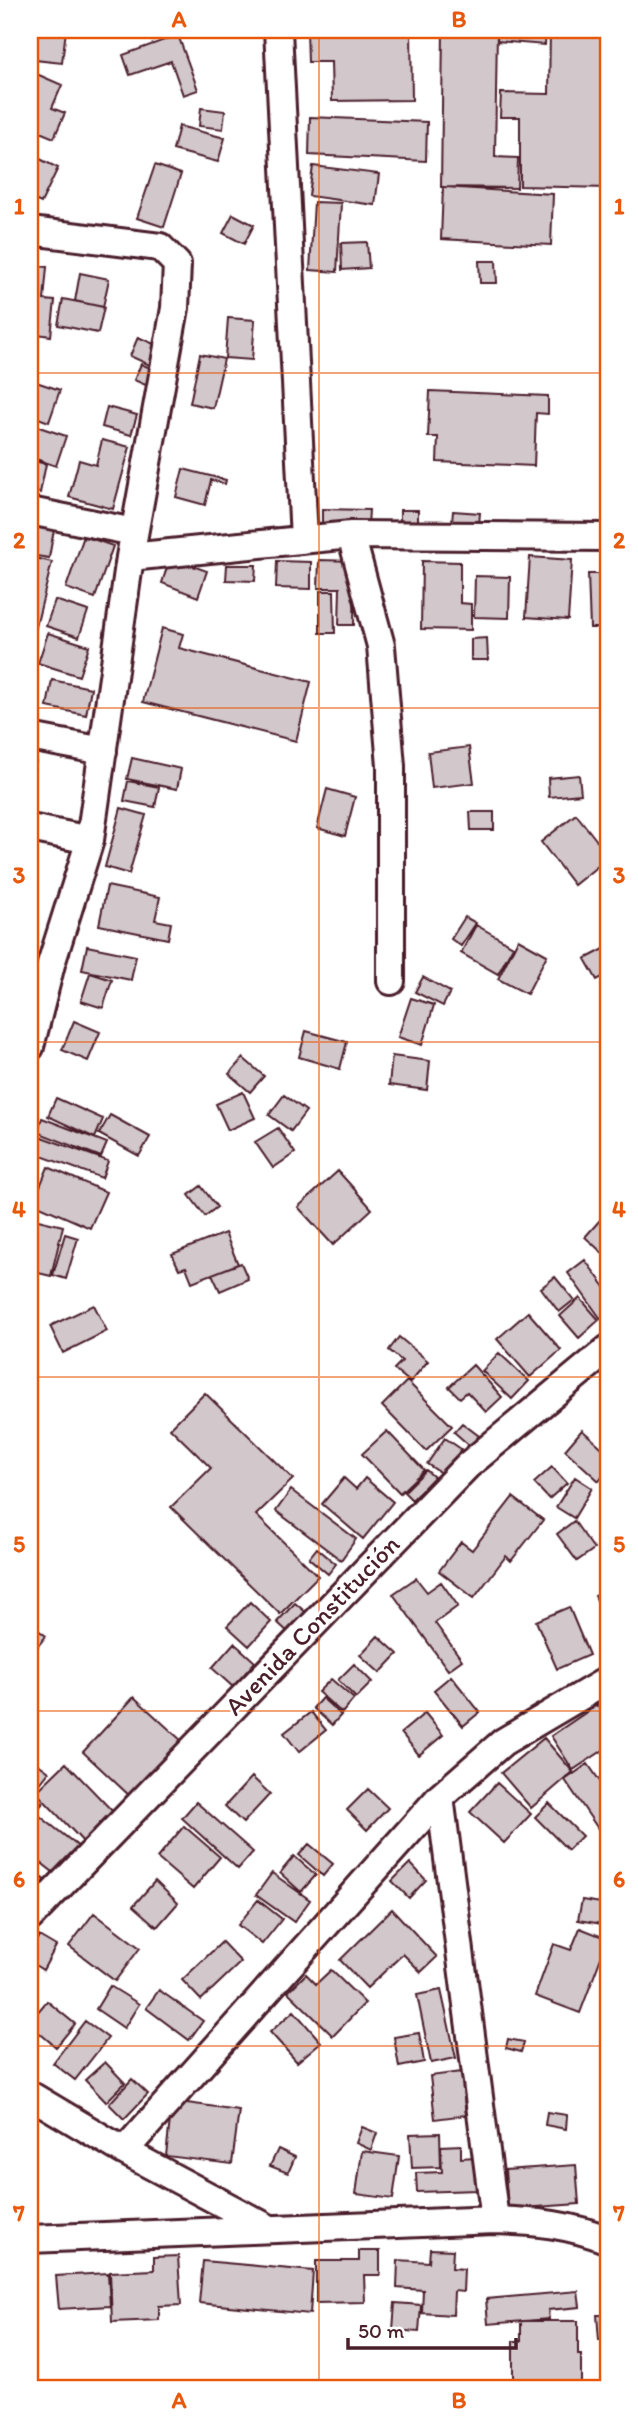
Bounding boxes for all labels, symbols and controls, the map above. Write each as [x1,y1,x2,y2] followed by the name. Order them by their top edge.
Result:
[171,5,187,33] text: A
[452,5,467,33] text: B
[14,192,25,220] text: 1
[614,192,625,220] text: 1
[13,526,26,554] text: 2
[613,526,626,554] text: 2
[13,861,26,889] text: 3
[613,861,626,889] text: 3
[12,1195,26,1223] text: 4
[612,1195,626,1223] text: 4
[218,1528,406,1722] street label: Avenida Constitución
[13,1530,25,1558] text: 5
[613,1530,625,1558] text: 5
[13,1865,25,1893] text: 6
[613,1865,625,1893] text: 6
[12,2199,25,2227] text: 7
[612,2199,625,2227] text: 7
[348,2307,516,2351] scale bar
[358,2318,405,2343] text: 50 m
[171,2386,187,2414] text: A
[452,2386,467,2414] text: B

